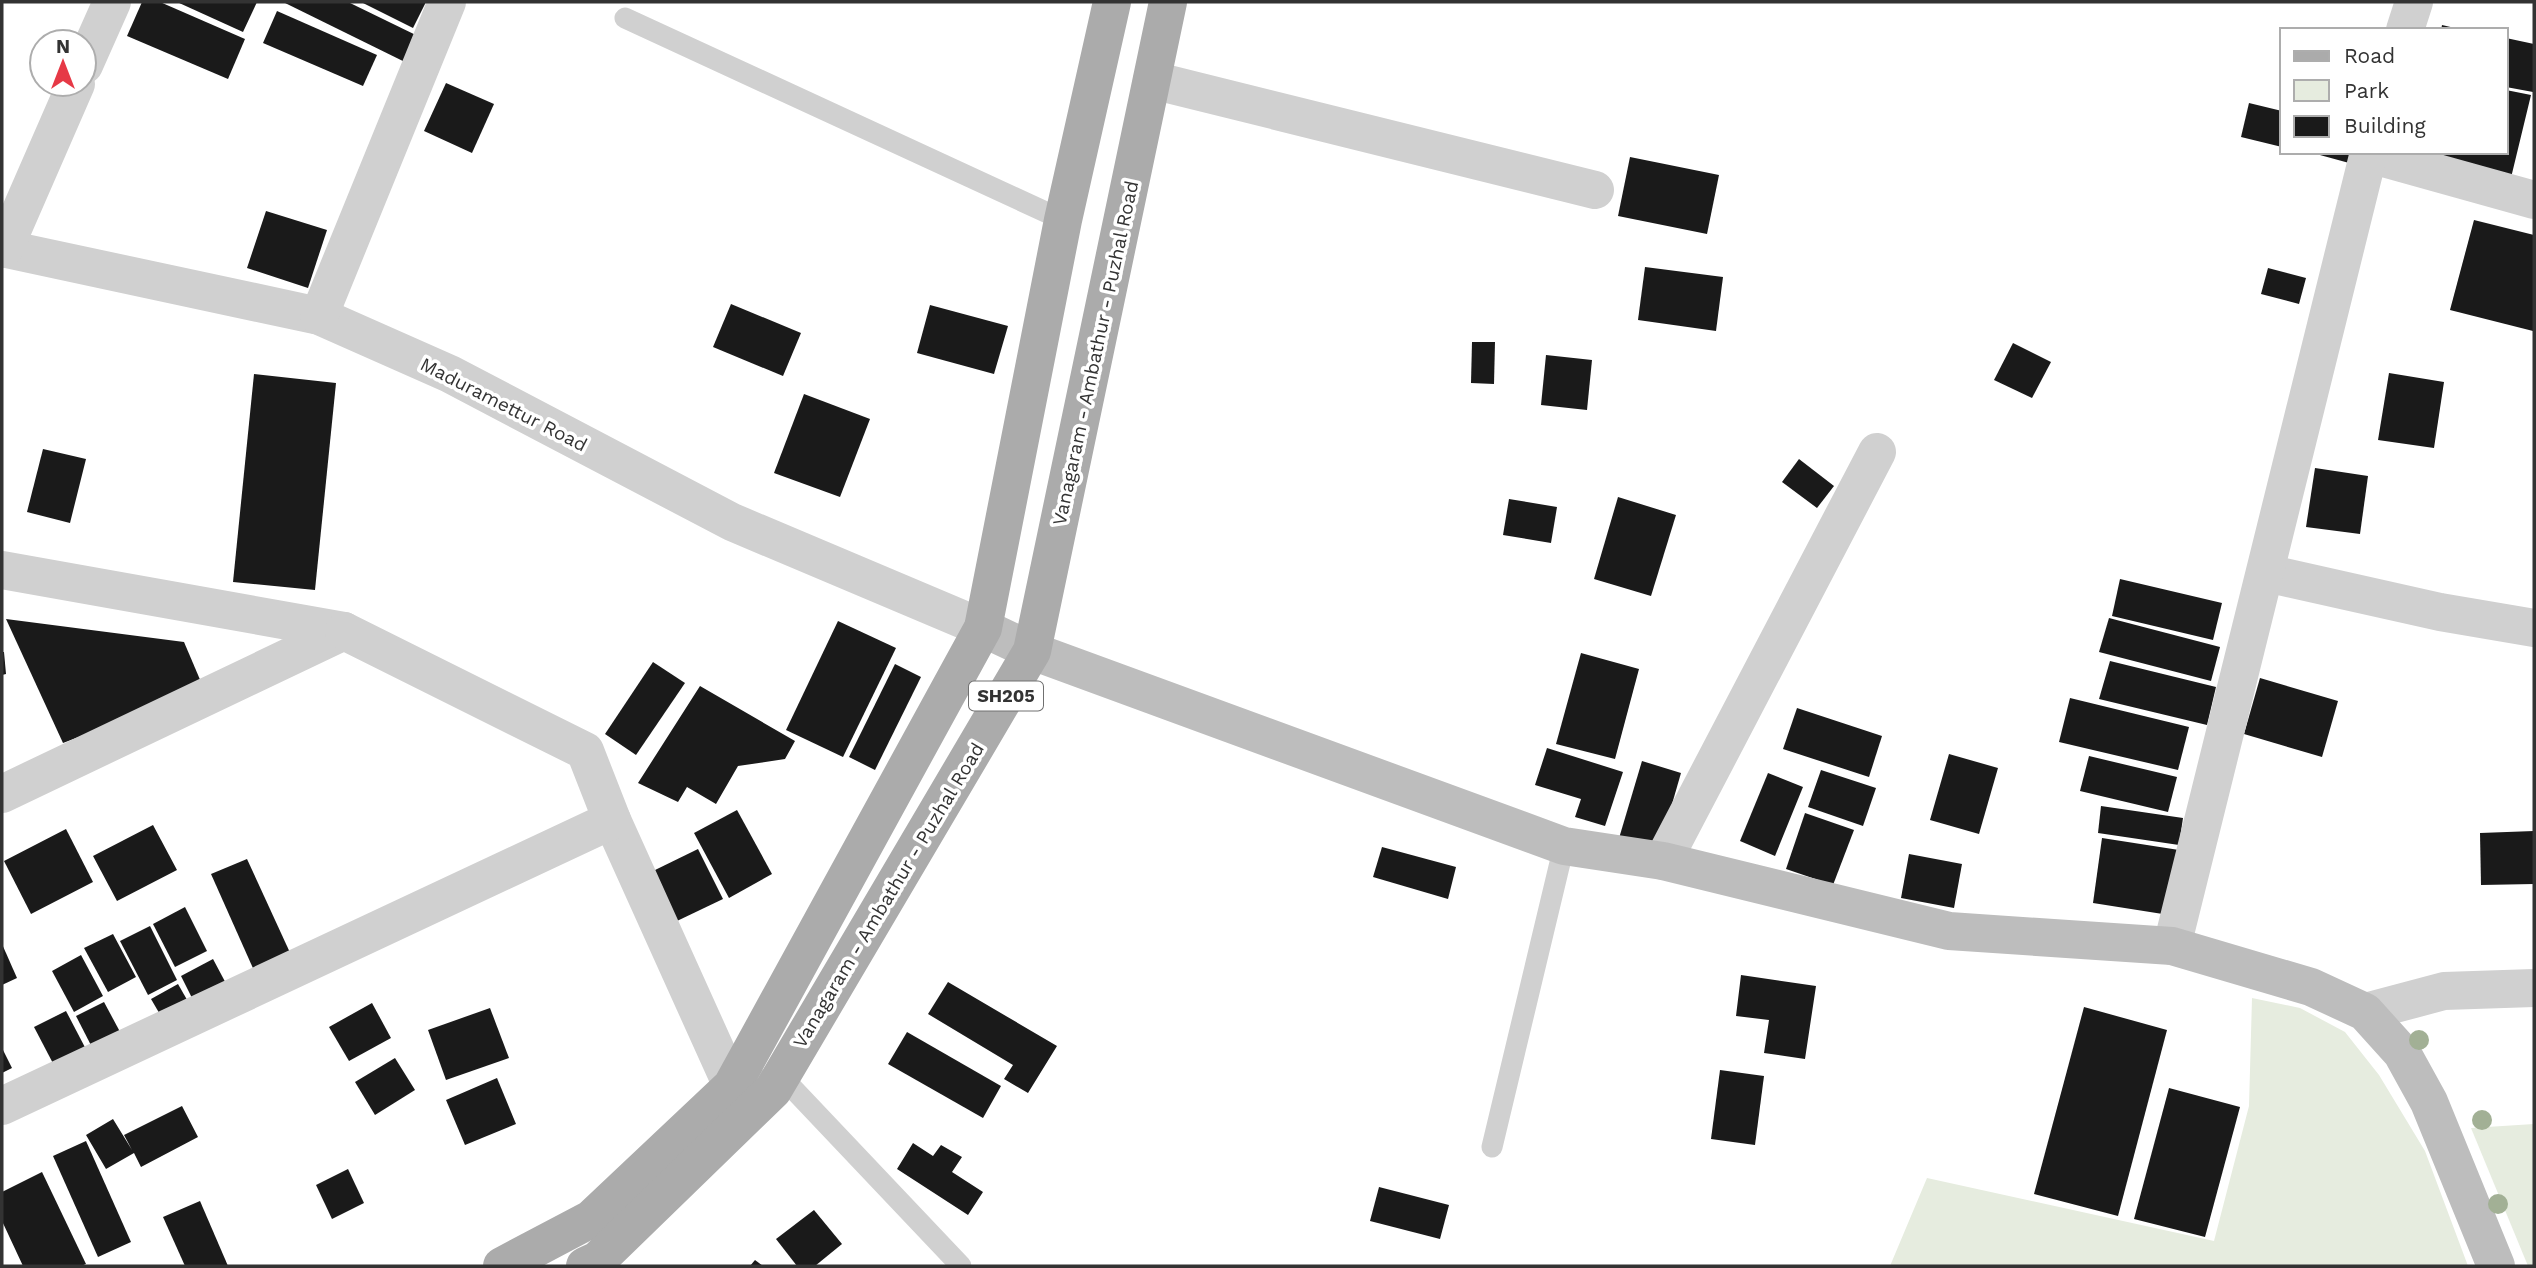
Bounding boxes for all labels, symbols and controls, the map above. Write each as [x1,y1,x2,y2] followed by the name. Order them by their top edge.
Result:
[28,28,98,98] north arrow
[2280,28,2508,154] legend
[56,35,70,58] text: N
[2344,43,2395,68] text: Road
[2344,78,2389,103] text: Park
[2344,113,2426,138] text: Building
[1048,179,1143,528] street label: Vanagaram - Ambathur - Puzhal Road
[417,352,591,456] street label: Maduramettur Road
[969,682,1043,710] road number: SH205
[788,739,989,1052] street label: Vanagaram - Ambathur - Puzhal Road

